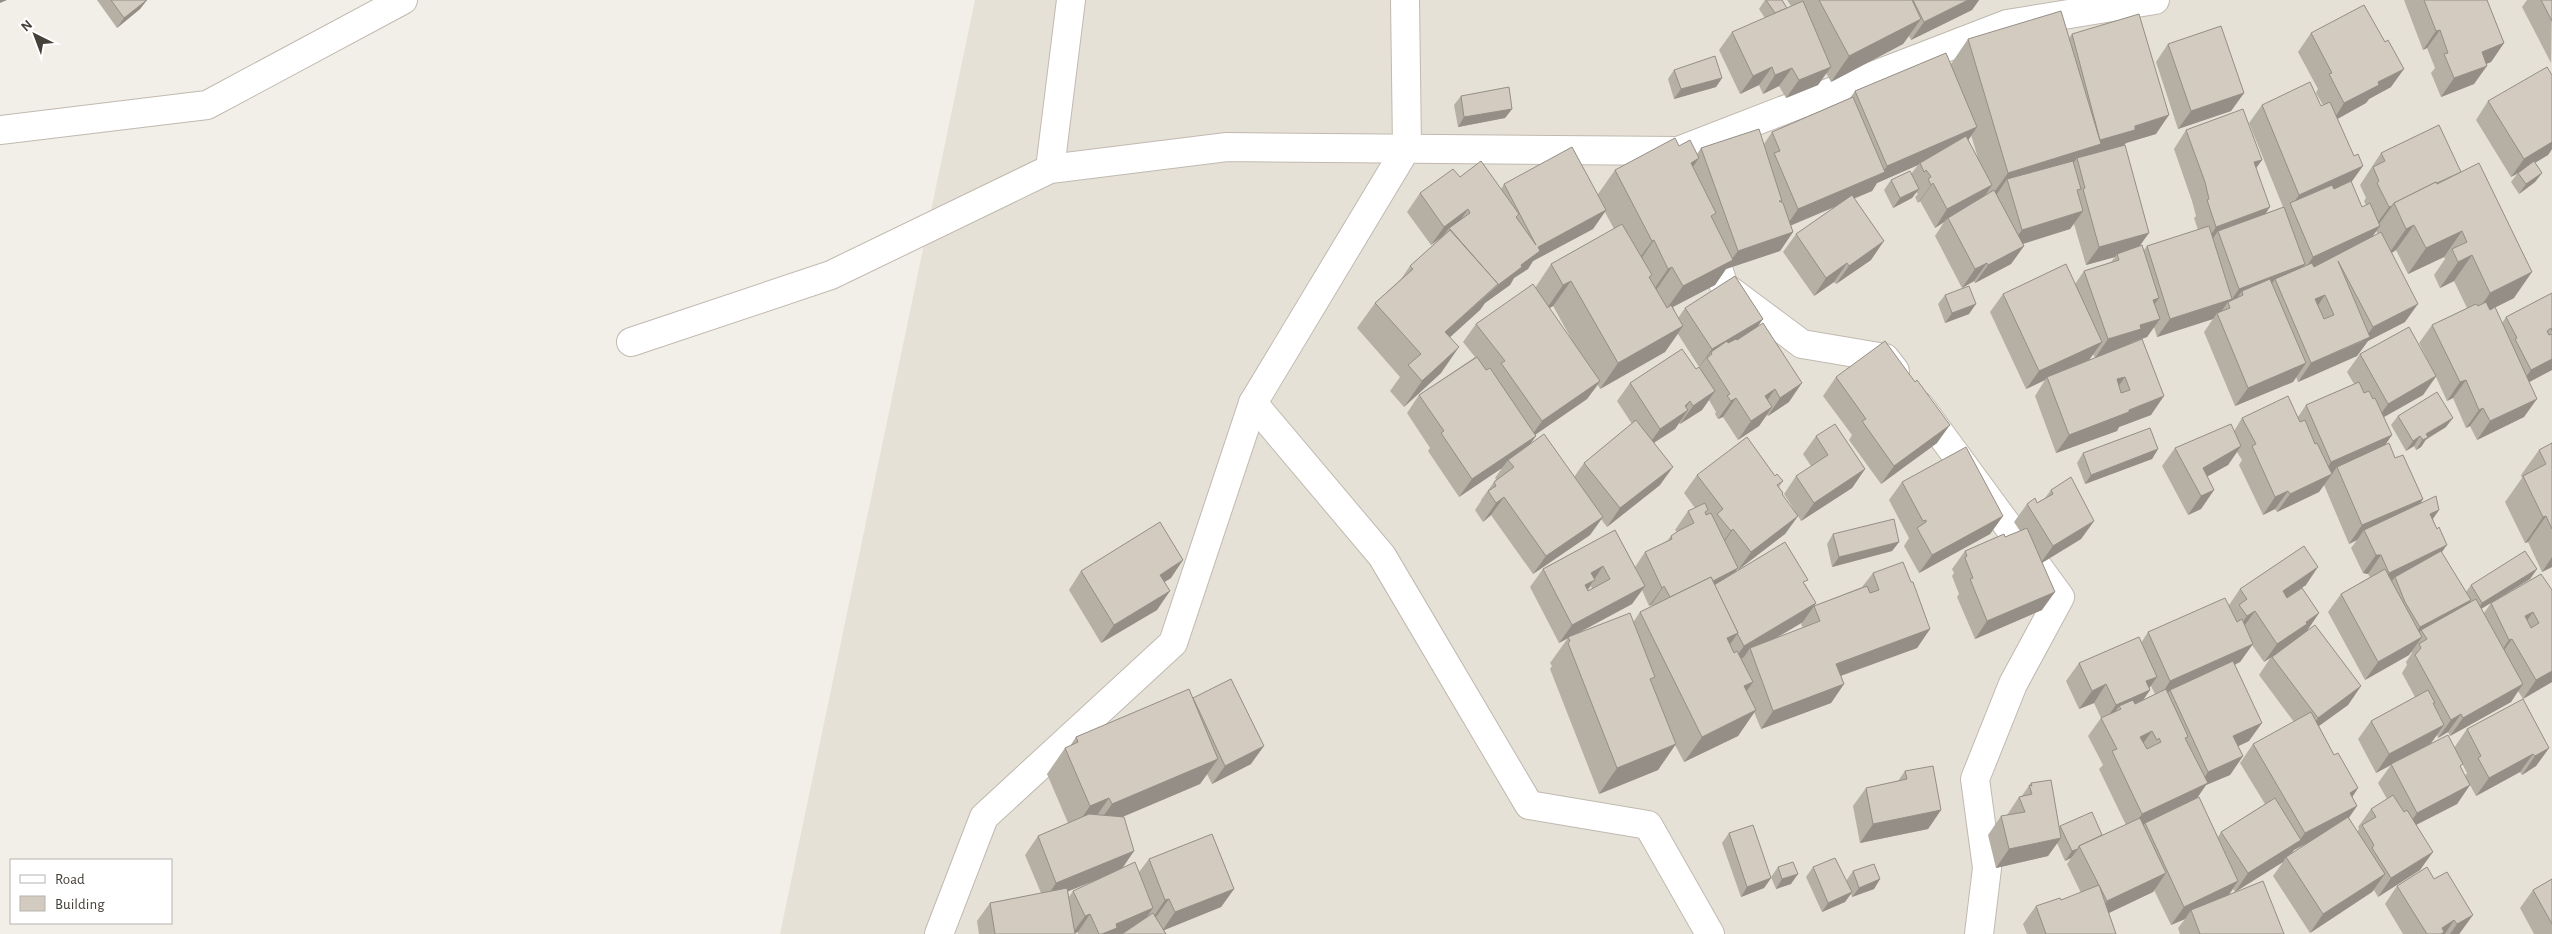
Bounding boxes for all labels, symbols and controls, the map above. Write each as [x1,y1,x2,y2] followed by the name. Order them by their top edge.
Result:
[10,10,60,60] north arrow
[19,18,35,35] text: N
[10,859,172,924] legend
[55,872,85,887] text: Road
[55,897,105,912] text: Building

